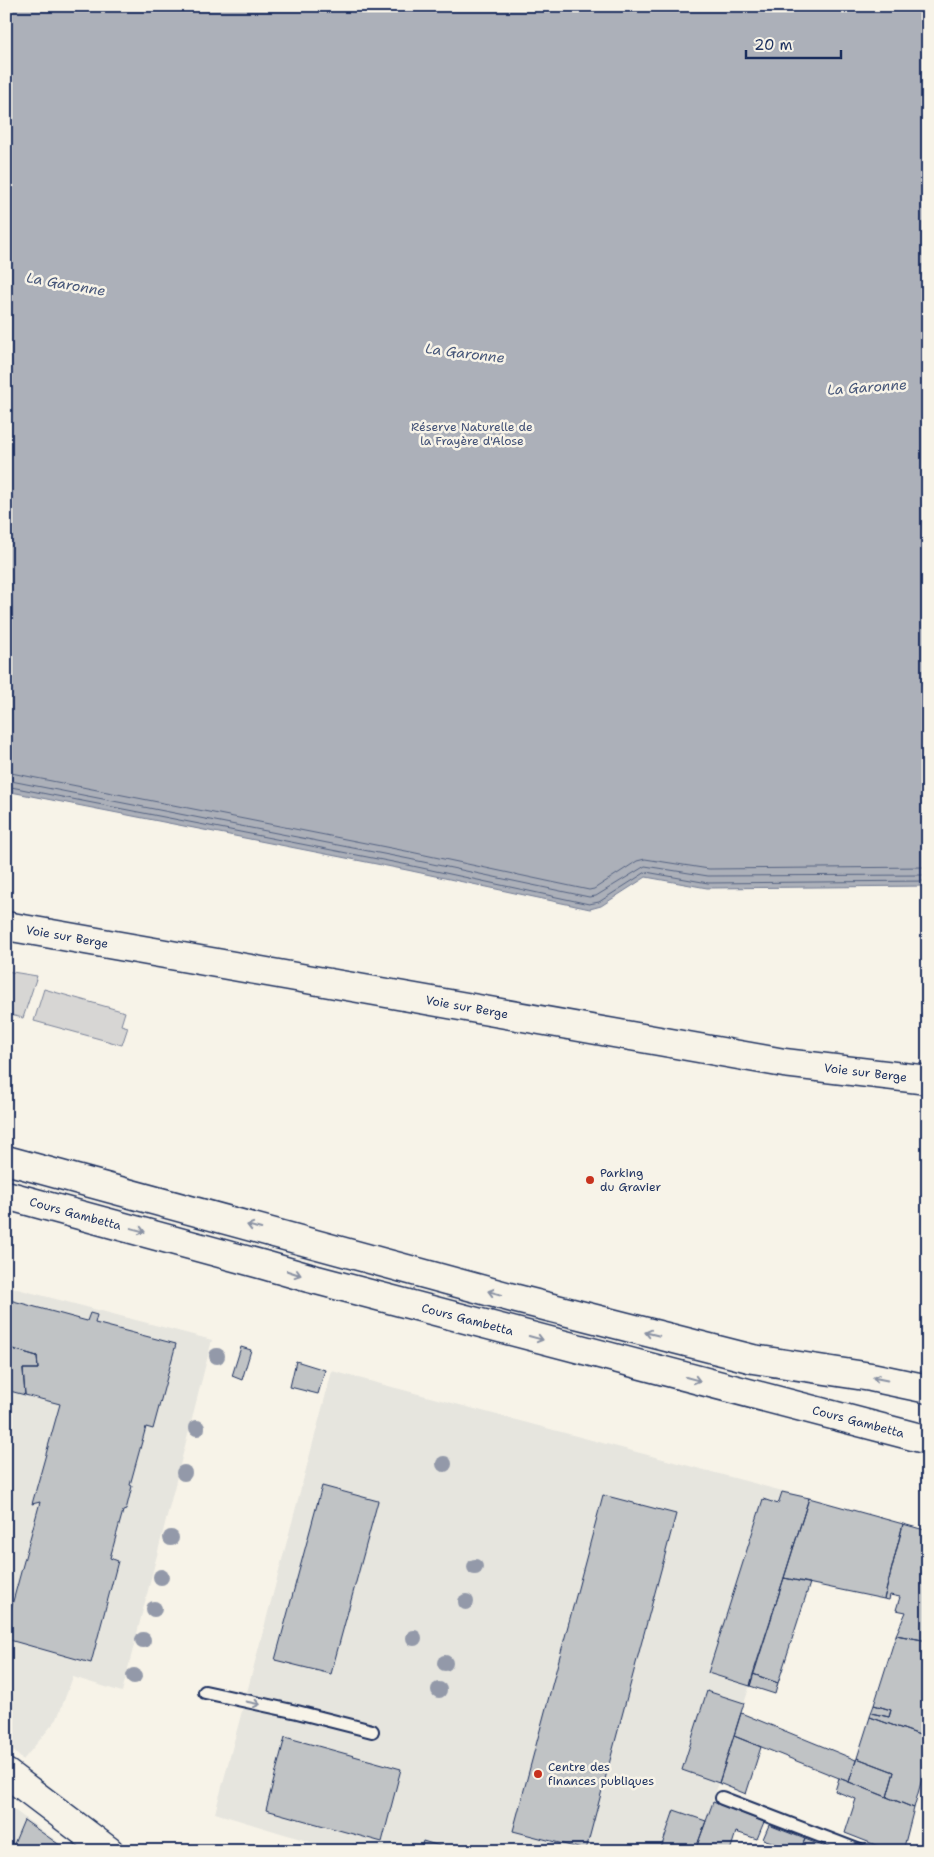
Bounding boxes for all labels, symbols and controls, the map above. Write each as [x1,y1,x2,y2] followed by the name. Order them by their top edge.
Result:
[746,28,842,60] scale bar
[754,35,793,55] text: 20 m
[25,268,107,300] water label: La Garonne
[424,339,506,367] water label: La Garonne
[827,375,908,399] water label: La Garonne
[411,419,533,449] park label: Réserve Naturelle de la Frayère d'Alose
[24,922,110,952] street label: Voie sur Berge
[424,992,510,1022] street label: Voie sur Berge
[823,1060,908,1085] street label: Voie sur Berge
[600,1165,662,1195] place label: Parking du Gravier
[584,1174,596,1186] marker: Parking du Gravier
[28,1194,124,1234] street label: Cours Gambetta
[246,1222,262,1231] one-way arrow
[129,1226,145,1236] one-way arrow
[286,1269,302,1279] one-way arrow
[487,1287,503,1297] one-way arrow
[420,1300,516,1339] street label: Cours Gambetta
[645,1328,661,1338] one-way arrow
[528,1333,544,1343] one-way arrow
[685,1374,701,1384] one-way arrow
[872,1374,888,1383] one-way arrow
[811,1402,907,1442] street label: Cours Gambetta
[244,1698,260,1708] one-way arrow
[548,1759,654,1789] place label: Centre des finances publiques
[532,1768,544,1780] marker: Centre des finances publiques

